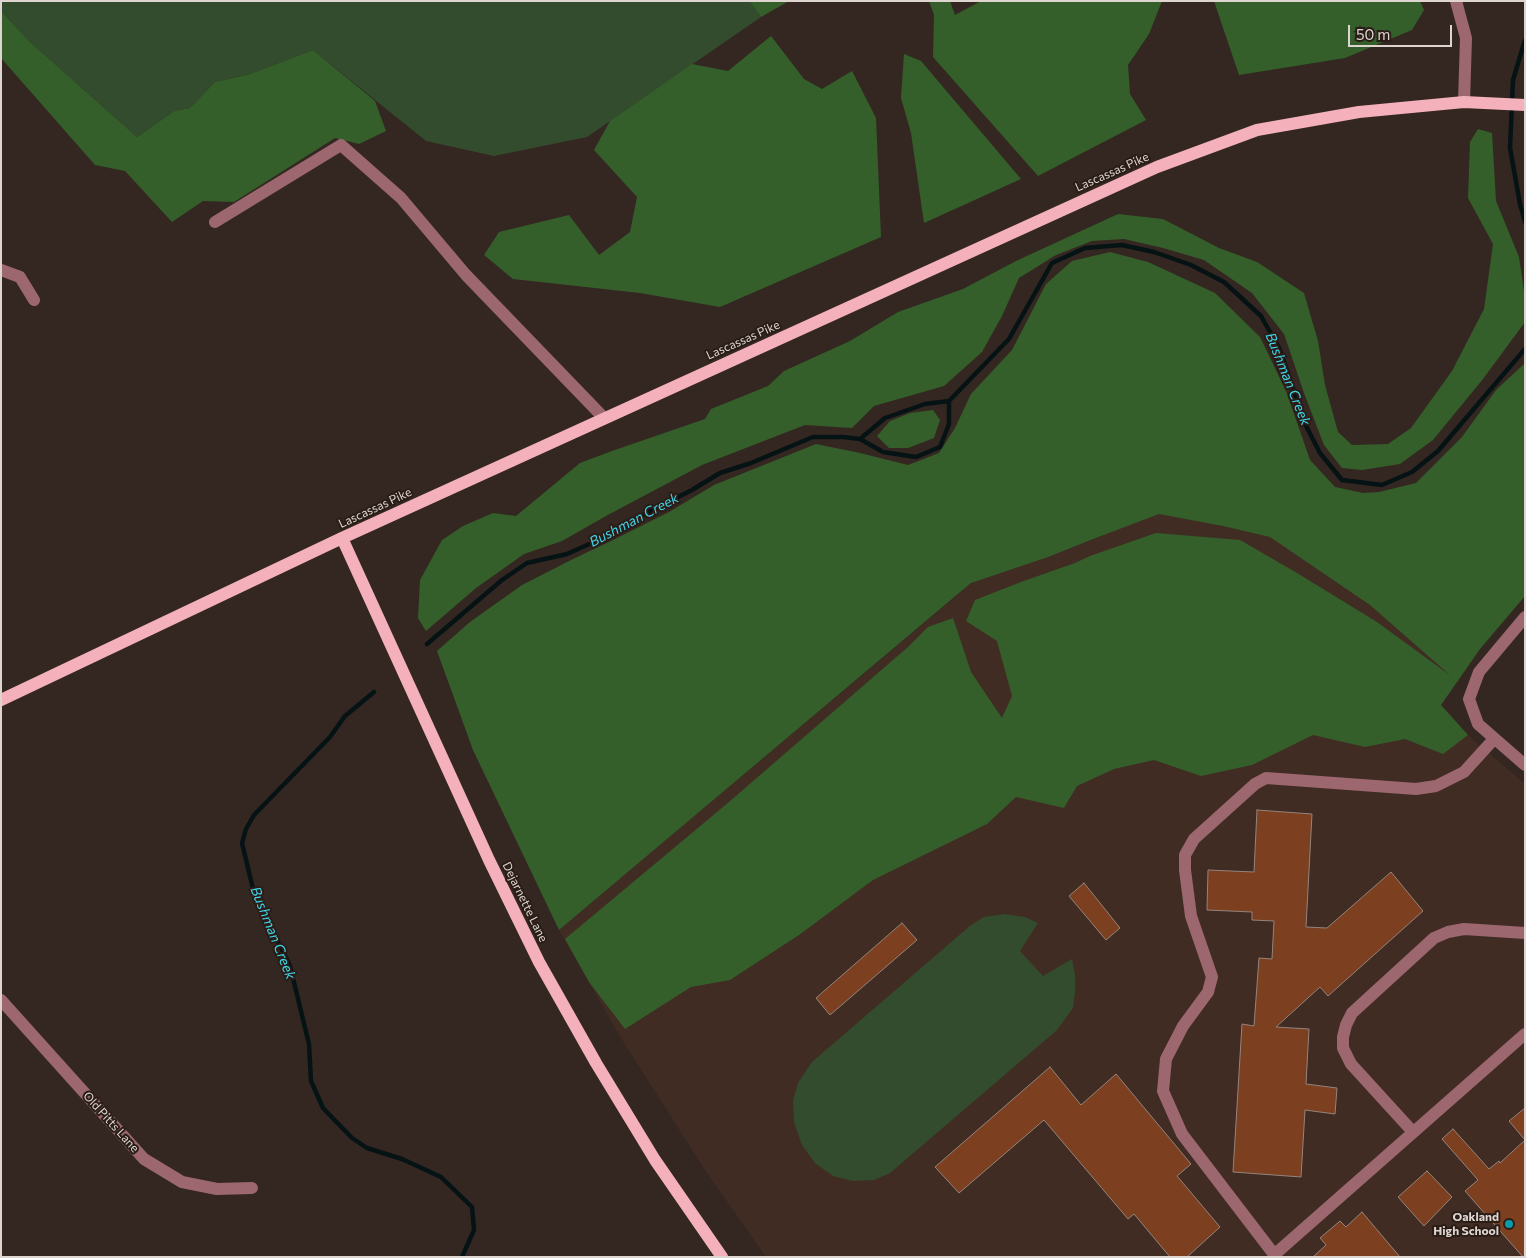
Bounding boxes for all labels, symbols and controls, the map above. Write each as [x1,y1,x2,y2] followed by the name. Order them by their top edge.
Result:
[1351,15,1455,47] scale bar
[1356,25,1390,43] text: 50 m
[1073,149,1151,195] street label: Lascassas Pike
[704,317,782,363] street label: Lascassas Pike
[1262,330,1314,428] water label: Bushman Creek
[336,485,414,531] street label: Lascassas Pike
[586,489,682,551] water label: Bushman Creek
[499,860,551,944] street label: Dejarnette Lane
[247,884,299,982] water label: Bushman Creek
[80,1089,142,1155] street label: Old Pitts Lane
[1433,1210,1499,1238] place label: Oakland High School
[1503,1218,1515,1230] marker: Oakland High School

